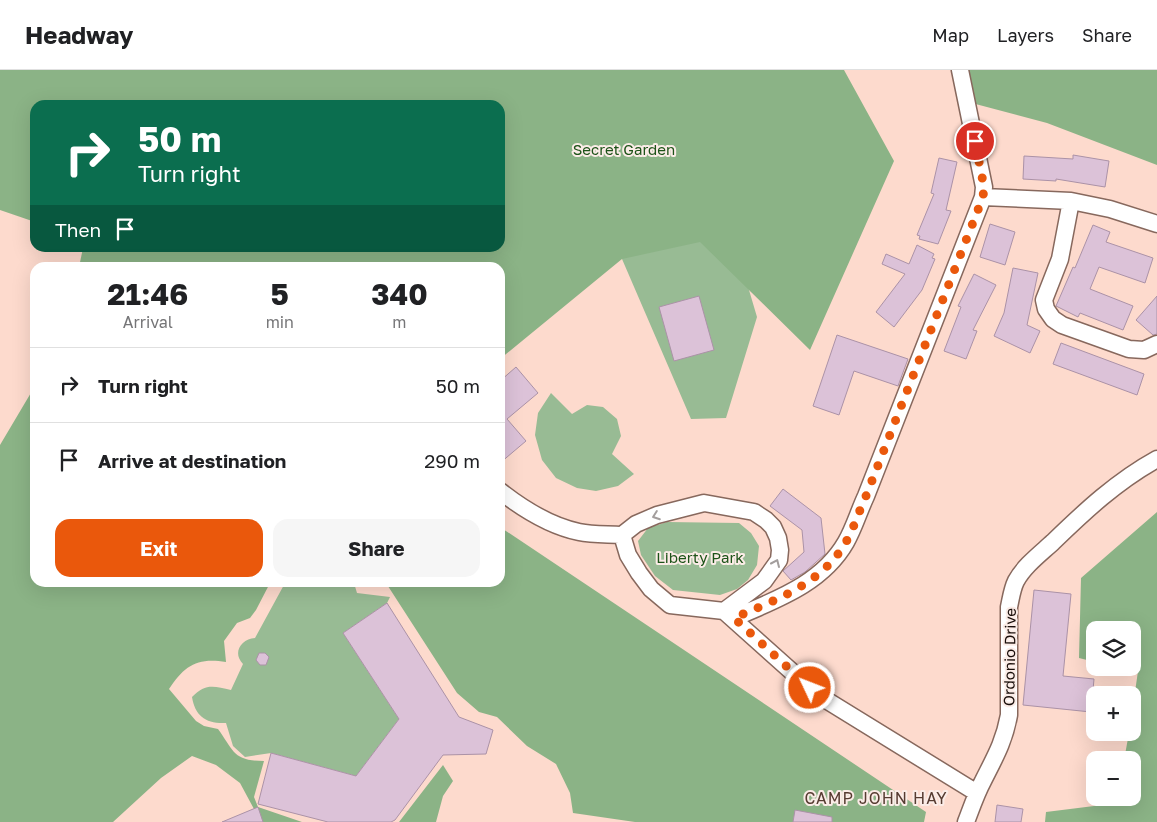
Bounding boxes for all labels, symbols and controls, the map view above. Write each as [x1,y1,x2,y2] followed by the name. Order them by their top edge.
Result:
[25,20,133,49] text: Headway
[932,24,969,46] text: Map
[997,24,1054,46] text: Layers
[1082,24,1132,46] text: Share
[138,118,221,160] text: 50 m
[55,120,120,185] icon: right
[954,120,996,162] pin
[961,127,989,155] icon: arrive
[573,140,675,158] park label: Secret Garden
[138,160,241,187] text: Turn right
[111,215,139,243] icon: arrive
[55,218,101,241] text: Then
[107,276,188,312] text: 21:46
[271,276,289,312] text: 5
[371,276,428,312] text: 340
[123,312,173,332] text: Arrival
[266,312,294,332] text: min
[392,312,407,332] text: m
[55,371,83,399] icon: right
[98,374,188,397] text: Turn right
[436,374,480,397] text: 50 m
[55,446,83,474] icon: arrive
[98,449,286,472] text: Arrive at destination
[424,449,480,472] text: 290 m
[652,510,661,520] one-way arrow
[55,519,263,577] button: Exit
[273,519,480,577] button: Share
[656,548,744,566] park label: Liberty Park
[770,559,780,568] one-way arrow
[999,607,1019,706] street label: Ordonio Drive
[1086,621,1141,806] map controls
[1086,621,1141,676] button: layers
[783,661,835,713] position arrow
[1086,686,1141,741] button: +
[1086,751,1141,806] button: −
[804,788,948,808] district label: CAMP JOHN HAY

